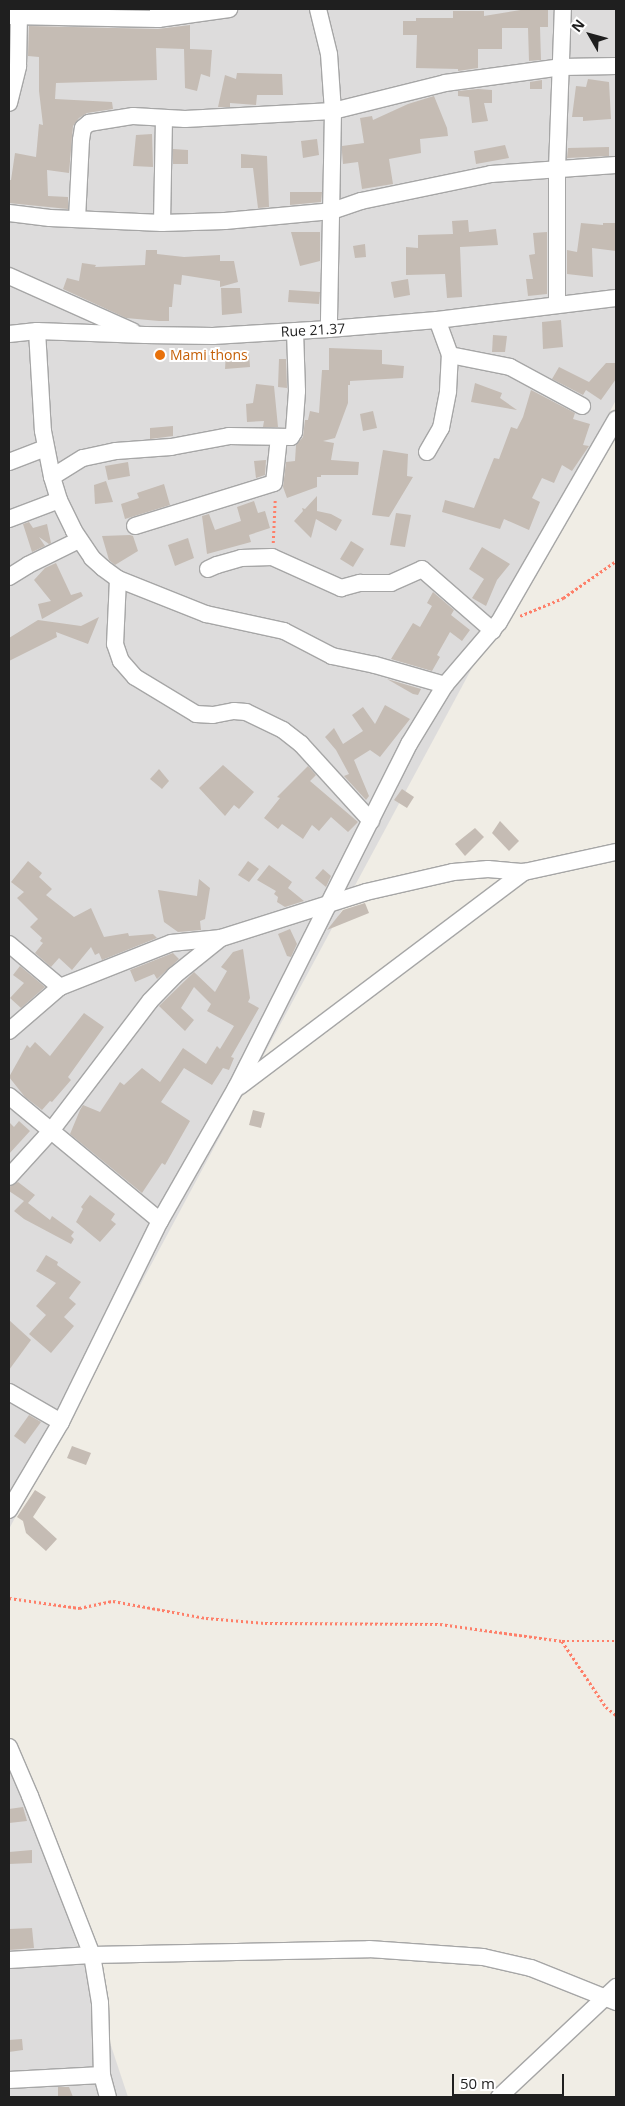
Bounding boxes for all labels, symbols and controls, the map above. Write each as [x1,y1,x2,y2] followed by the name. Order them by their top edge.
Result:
[565,10,615,60] north arrow
[567,15,589,36] text: N
[280,320,346,340] street label: Rue 21.37
[170,347,248,363] place label: Mami thons
[154,349,166,361] marker: Mami thons
[455,2064,568,2096] scale bar
[460,2073,495,2093] text: 50 m

